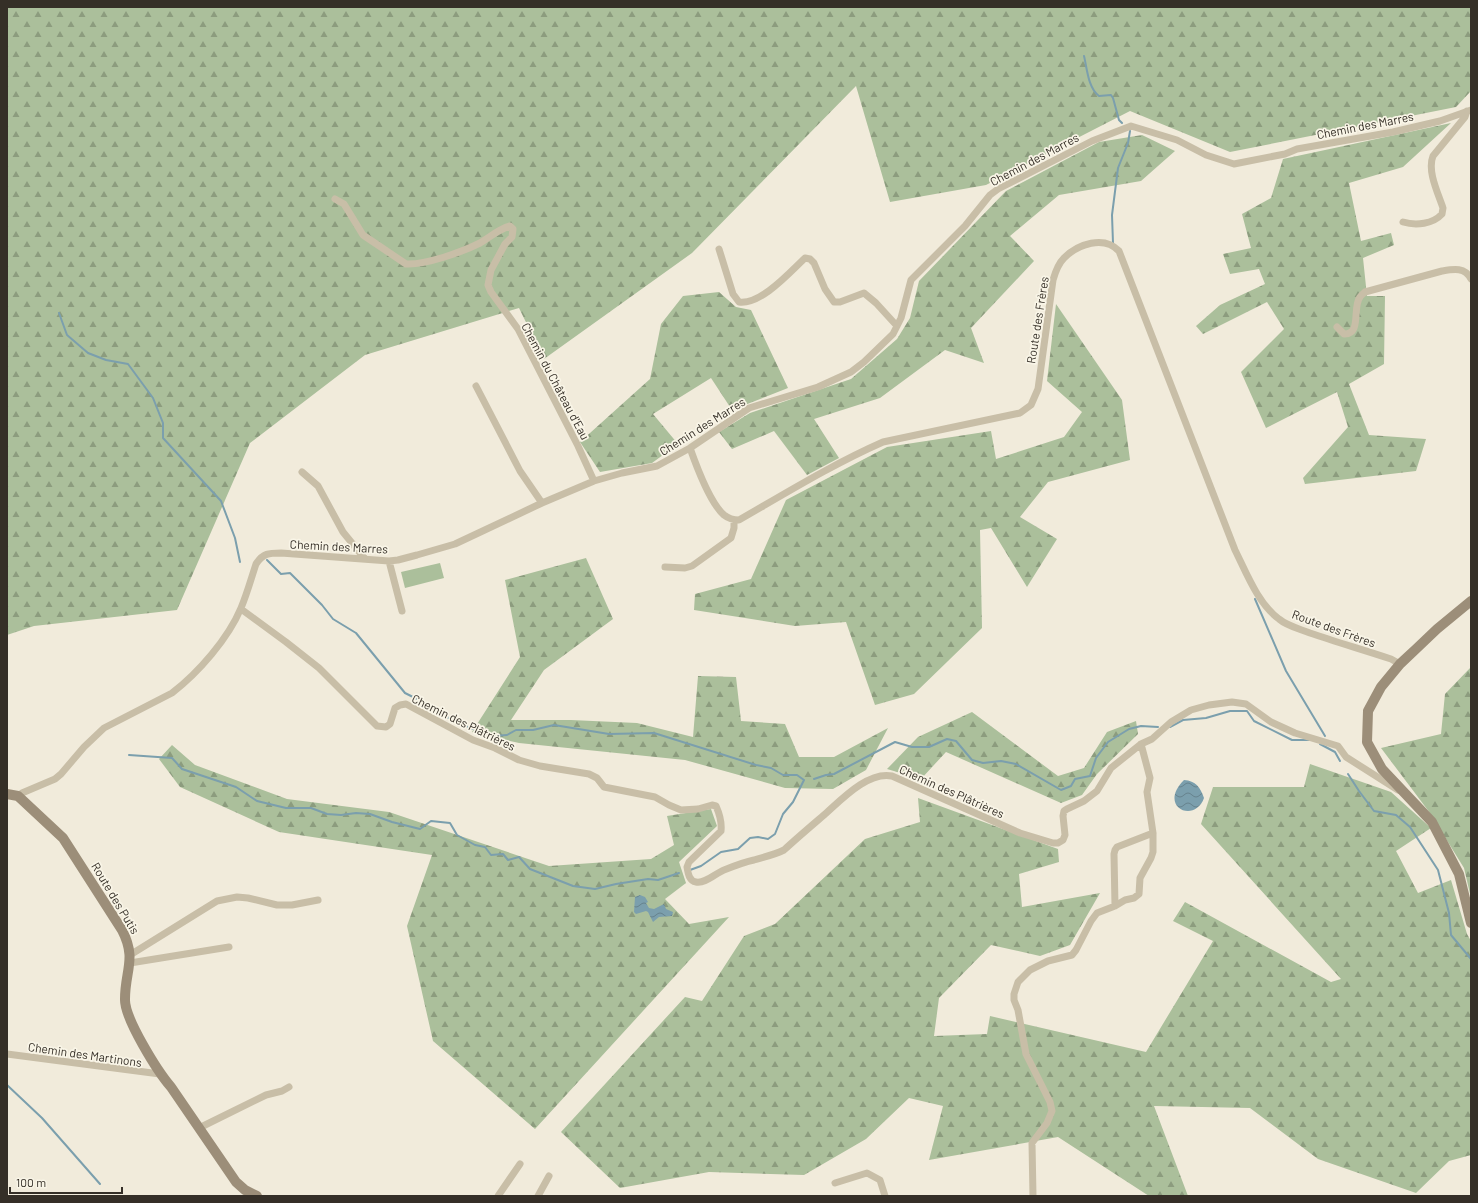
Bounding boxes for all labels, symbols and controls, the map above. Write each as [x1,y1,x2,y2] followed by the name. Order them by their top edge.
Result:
[1315,109,1415,141] street label: Chemin des Marres
[987,130,1081,188] street label: Chemin des Marres
[1023,275,1051,365] street label: Route des Frères
[519,320,593,442] street label: Chemin du Château d'Eau
[657,394,748,458] street label: Chemin des Marres
[290,536,389,556] street label: Chemin des Marres
[1290,606,1378,650] street label: Route des Frères
[410,691,518,753] street label: Chemin des Plâtrières
[897,762,1007,821] street label: Chemin des Plâtrières
[89,860,143,937] street label: Route des Putis
[27,1039,143,1069] street label: Chemin des Martinons
[10,1169,122,1195] scale bar
[16,1175,46,1189] text: 100 m

